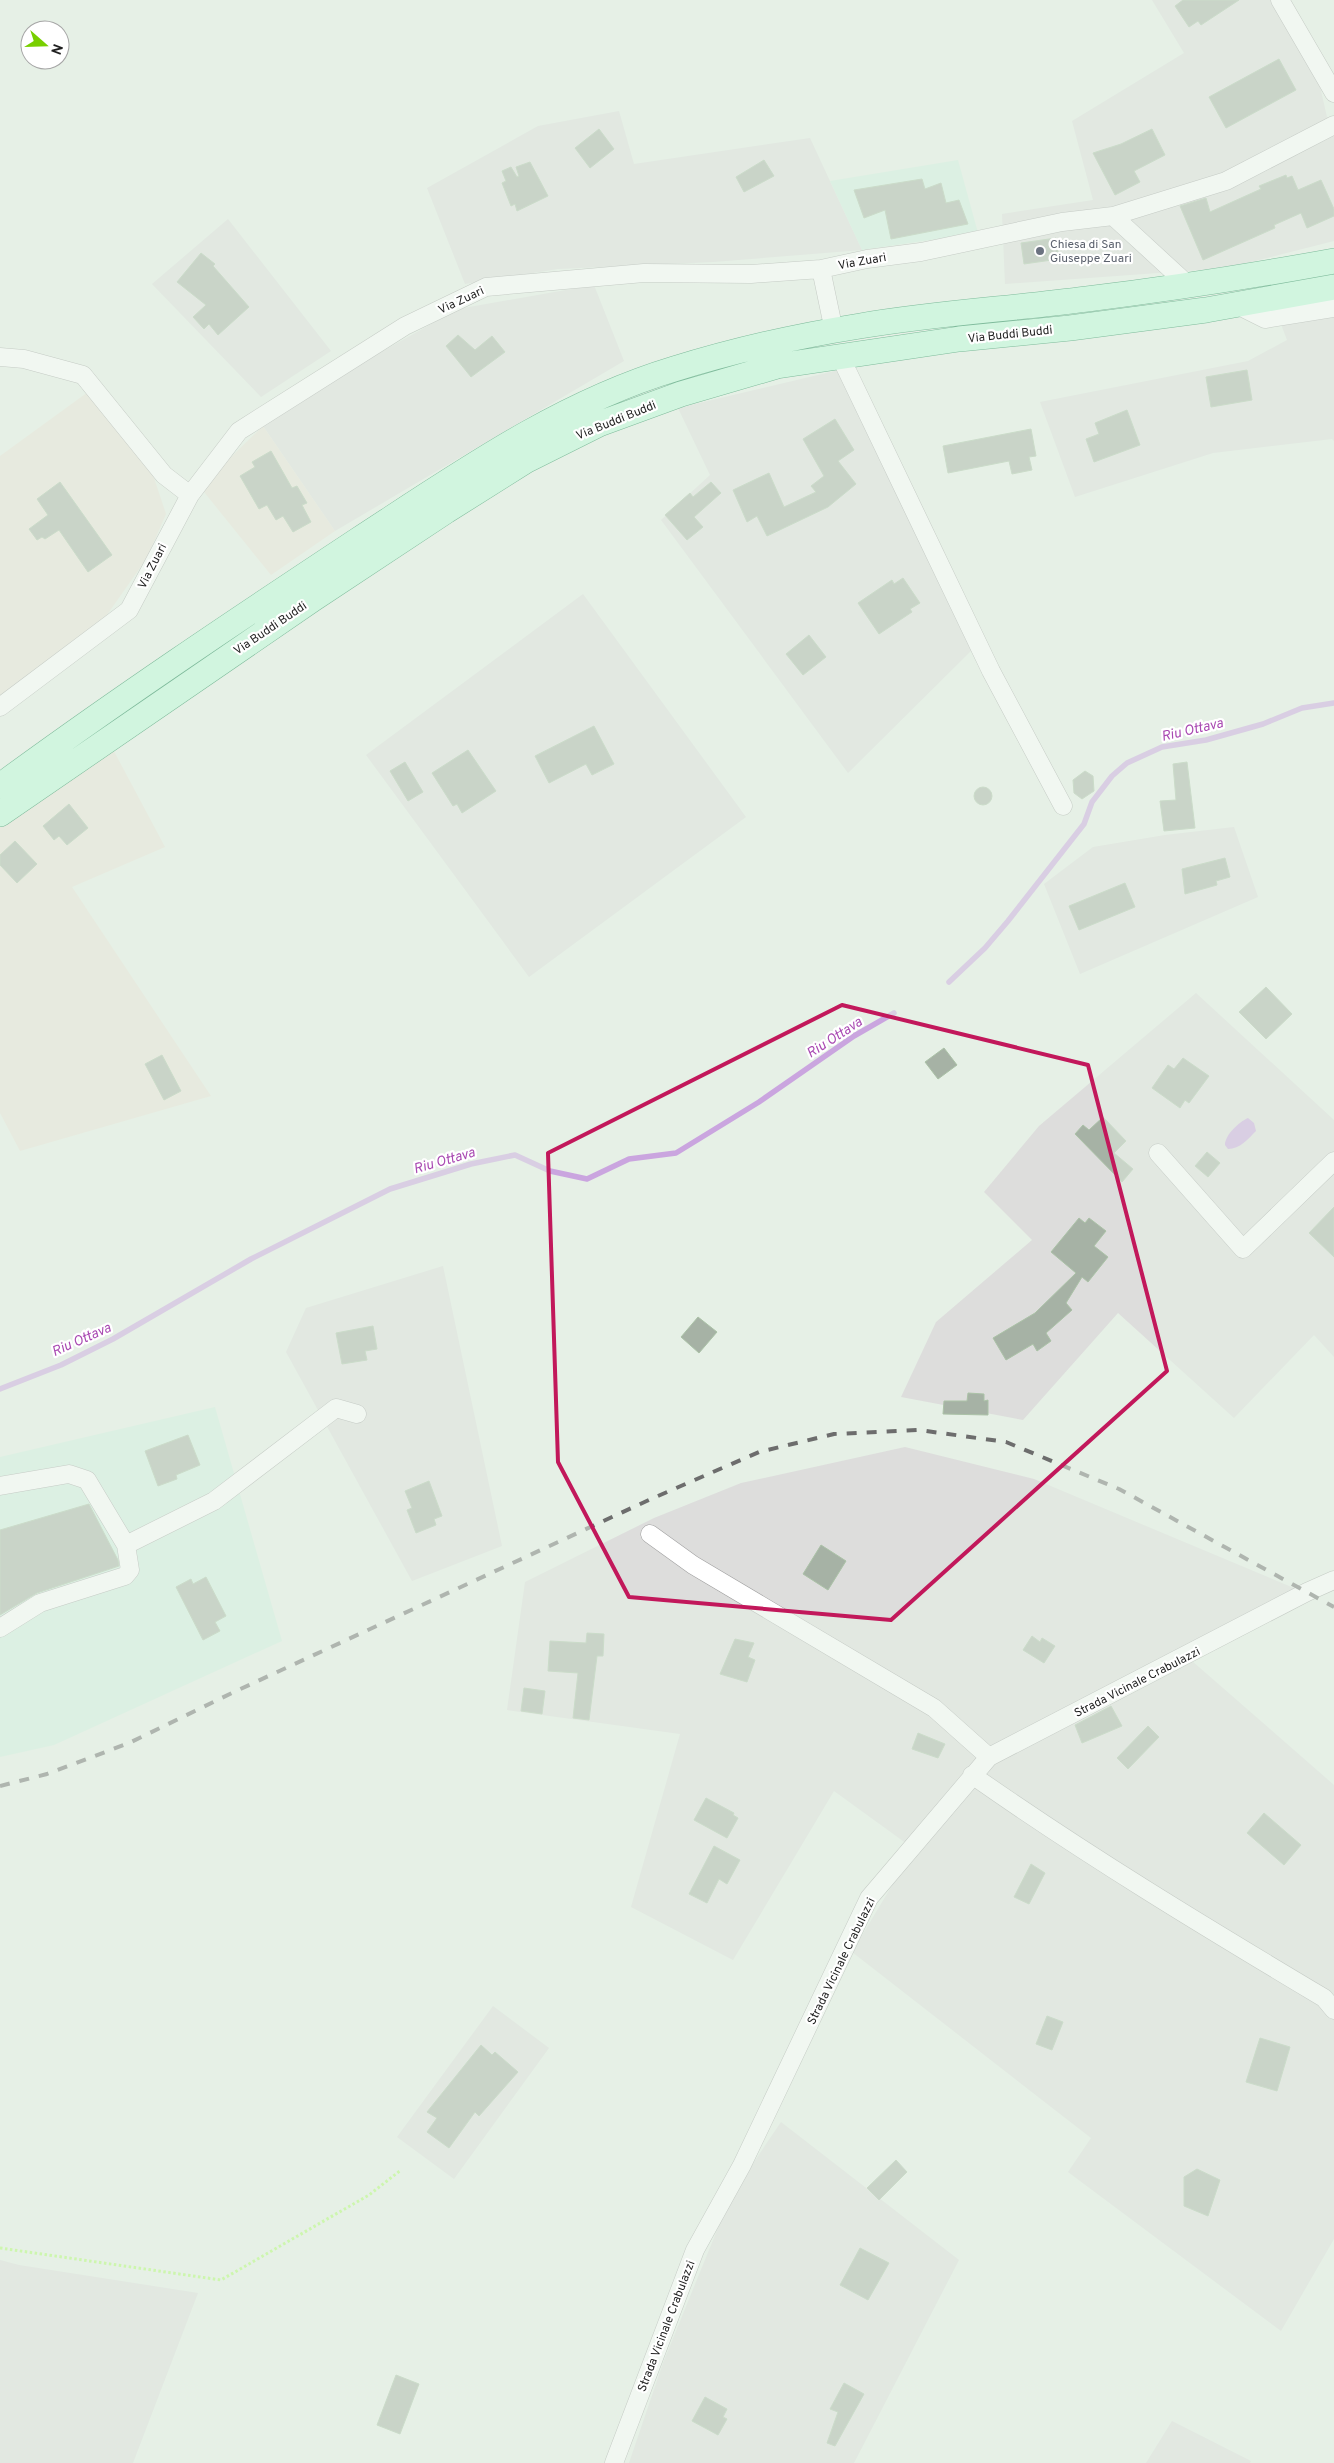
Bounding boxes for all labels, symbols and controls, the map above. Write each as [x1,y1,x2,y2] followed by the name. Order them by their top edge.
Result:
[20,20,70,70] north arrow
[46,41,66,57] text: N
[1050,237,1132,267] place label: Chiesa di San Giuseppe Zuari
[1034,245,1046,257] marker: Chiesa di San Giuseppe Zuari
[837,250,888,274] street label: Via Zuari
[436,283,487,318] street label: Via Zuari
[967,323,1053,347] street label: Via Buddi Buddi
[574,398,659,444] street label: Via Buddi Buddi
[135,541,171,592] street label: Via Zuari
[231,598,310,659] street label: Via Buddi Buddi
[1160,715,1226,746] water label: Riu Ottava
[804,1014,867,1063] water label: Riu Ottava
[412,1144,478,1178] water label: Riu Ottava
[49,1319,115,1361] water label: Riu Ottava
[1072,1644,1203,1722] street label: Strada Vicinale Crabulazzi
[804,1895,880,2028] street label: Strada Vicinale Crabulazzi
[634,2258,699,2394] street label: Strada Vicinale Crabulazzi

